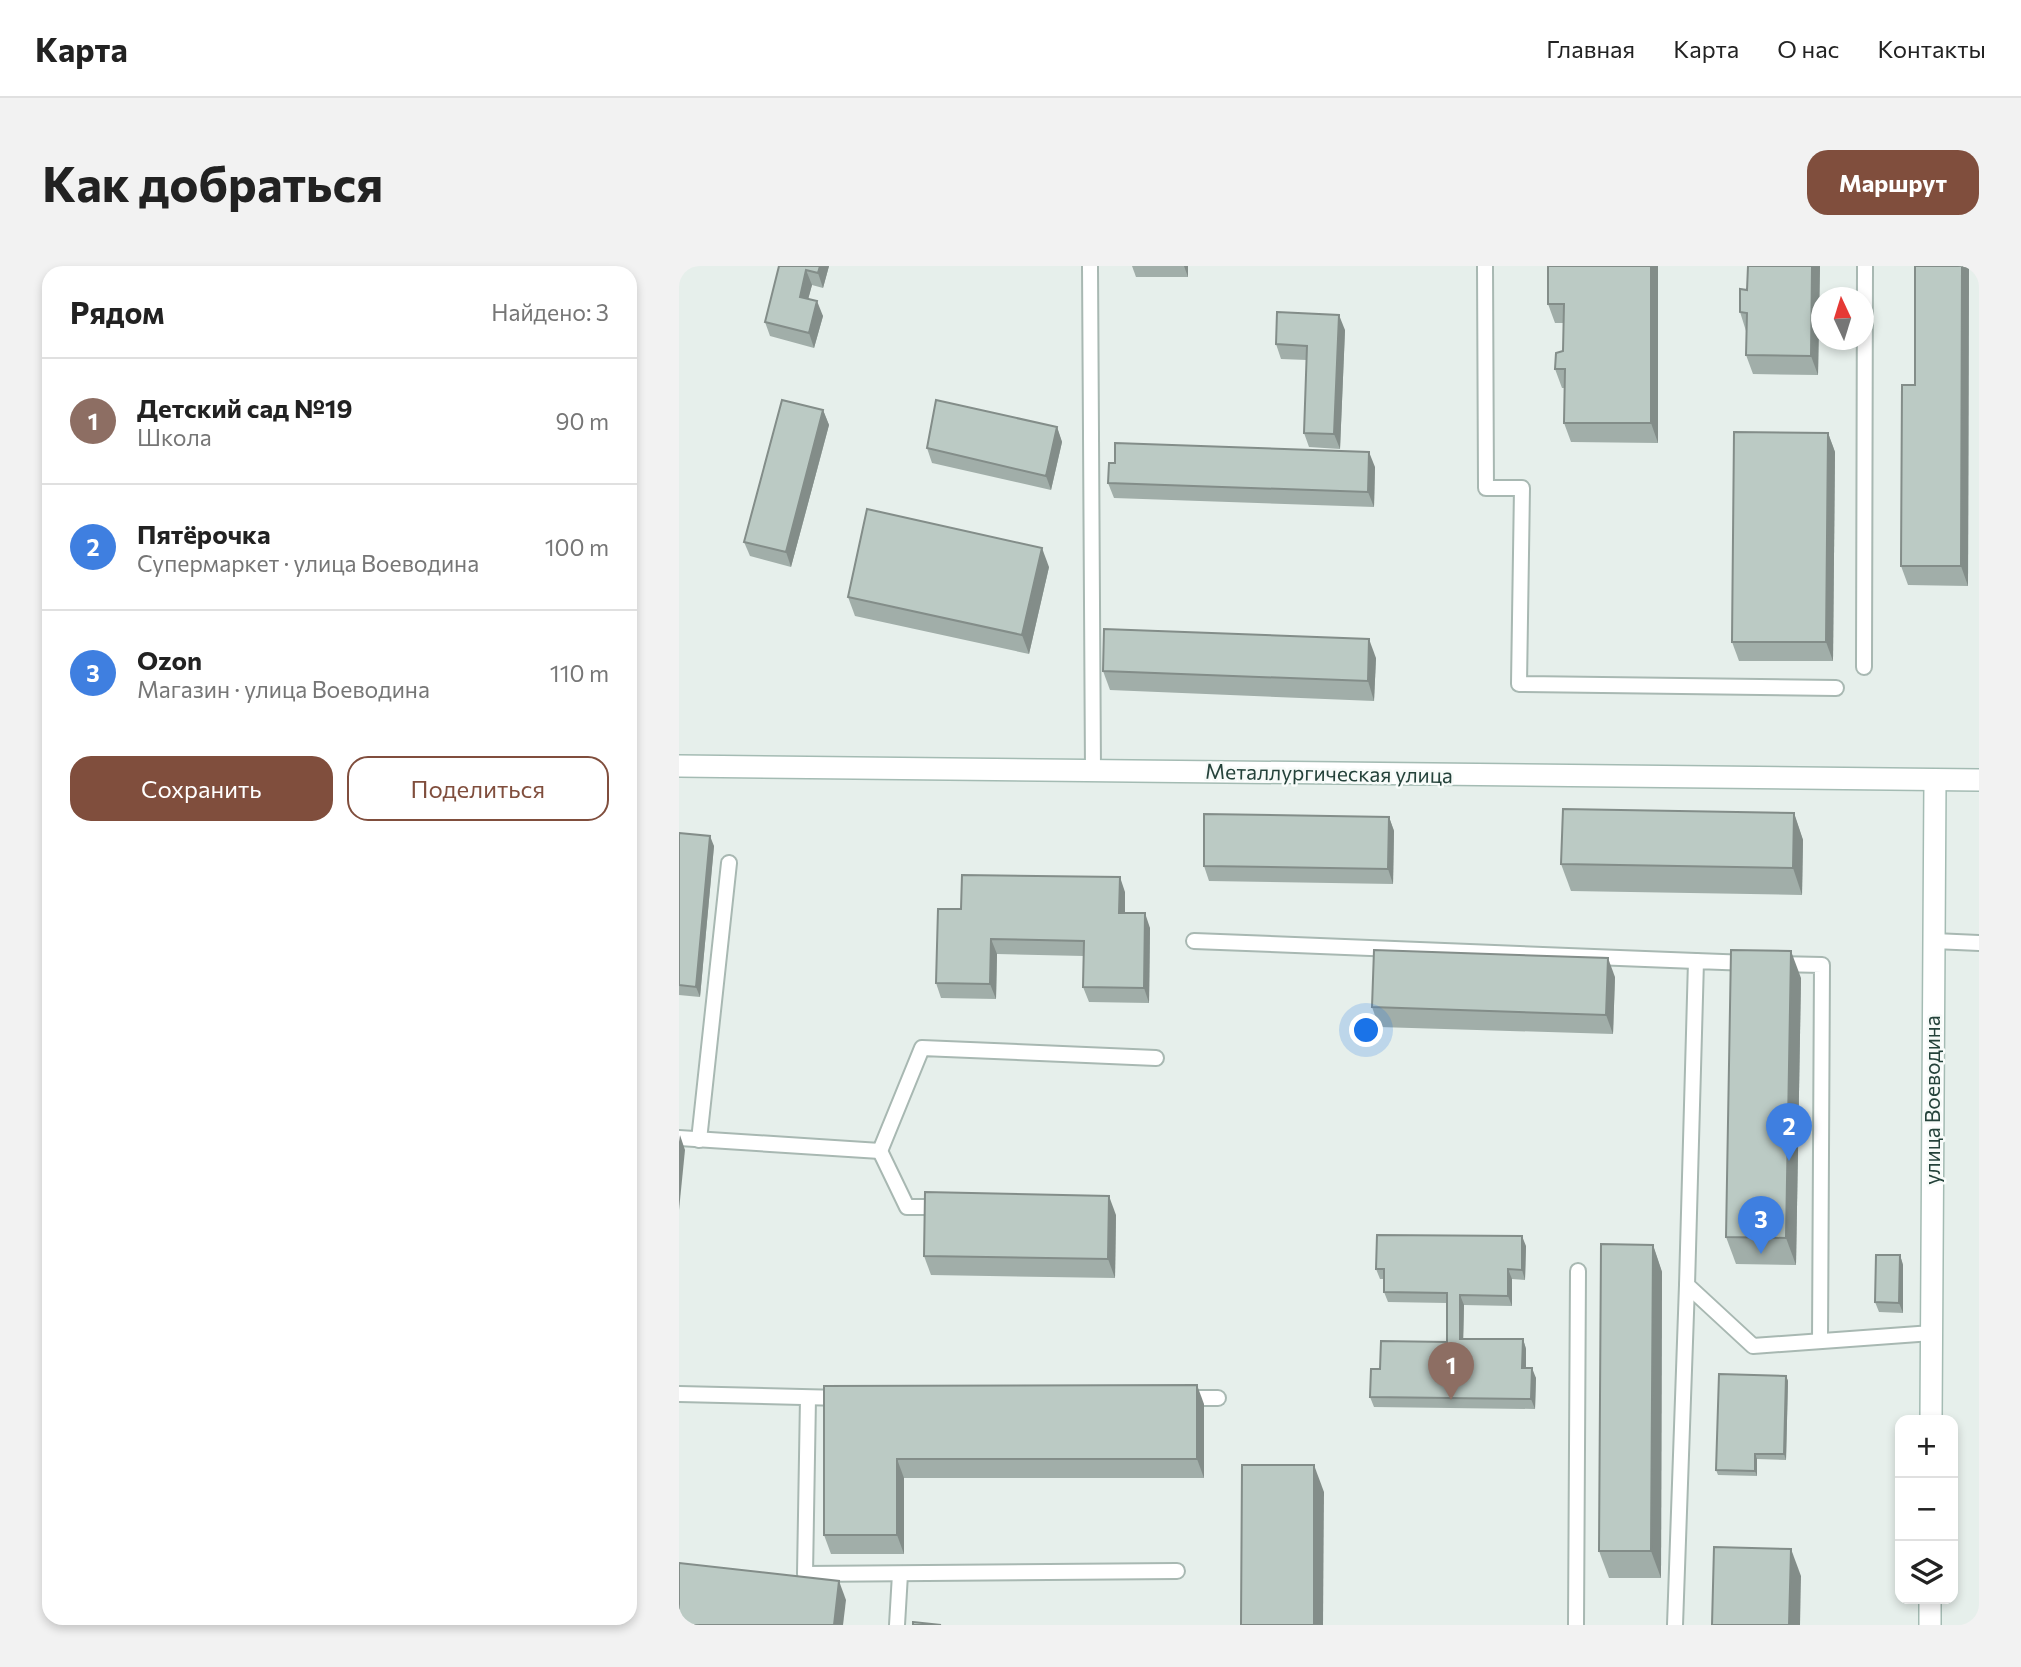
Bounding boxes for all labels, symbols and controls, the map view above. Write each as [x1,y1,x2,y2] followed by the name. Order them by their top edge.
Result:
[35,28,128,69] text: Карта
[1546,34,1635,63] text: Главная
[1673,34,1739,63] text: Карта
[1777,34,1839,63] text: О нас
[1877,34,1986,63] text: Контакты
[1807,150,1979,215] button: Маршрут
[42,152,383,212] text: Как добраться
[1811,287,1874,350] north arrow
[70,293,164,330] text: Рядом
[491,298,609,326] text: Найдено: 3
[137,392,353,423] text: Детский сад №19
[88,407,98,435] text: 1
[556,407,609,435] text: 90 m
[137,423,212,451] text: Школа
[137,518,270,549] text: Пятёрочка
[86,533,100,561] text: 2
[545,533,609,561] text: 100 m
[137,549,479,577] text: Супермаркет · улица Воеводина
[137,644,202,675] text: Ozon
[86,659,100,687] text: 3
[550,659,609,687] text: 110 m
[137,675,430,703] text: Магазин · улица Воеводина
[70,756,333,821] button: Сохранить
[347,756,609,821] button: Поделиться
[1205,758,1453,787] street label: Металлургическая улица
[1349,1013,1383,1047] your location
[1919,1015,1944,1185] street label: улица Воеводина
[1766,1103,1812,1161] pin: 2
[1738,1196,1784,1254] pin: 3
[1428,1342,1474,1400] pin: 1
[1895,1415,1958,1604] map controls
[1895,1415,1958,1478] button: +
[1895,1478,1958,1541] button: −
[1895,1541,1958,1604] button: layers

